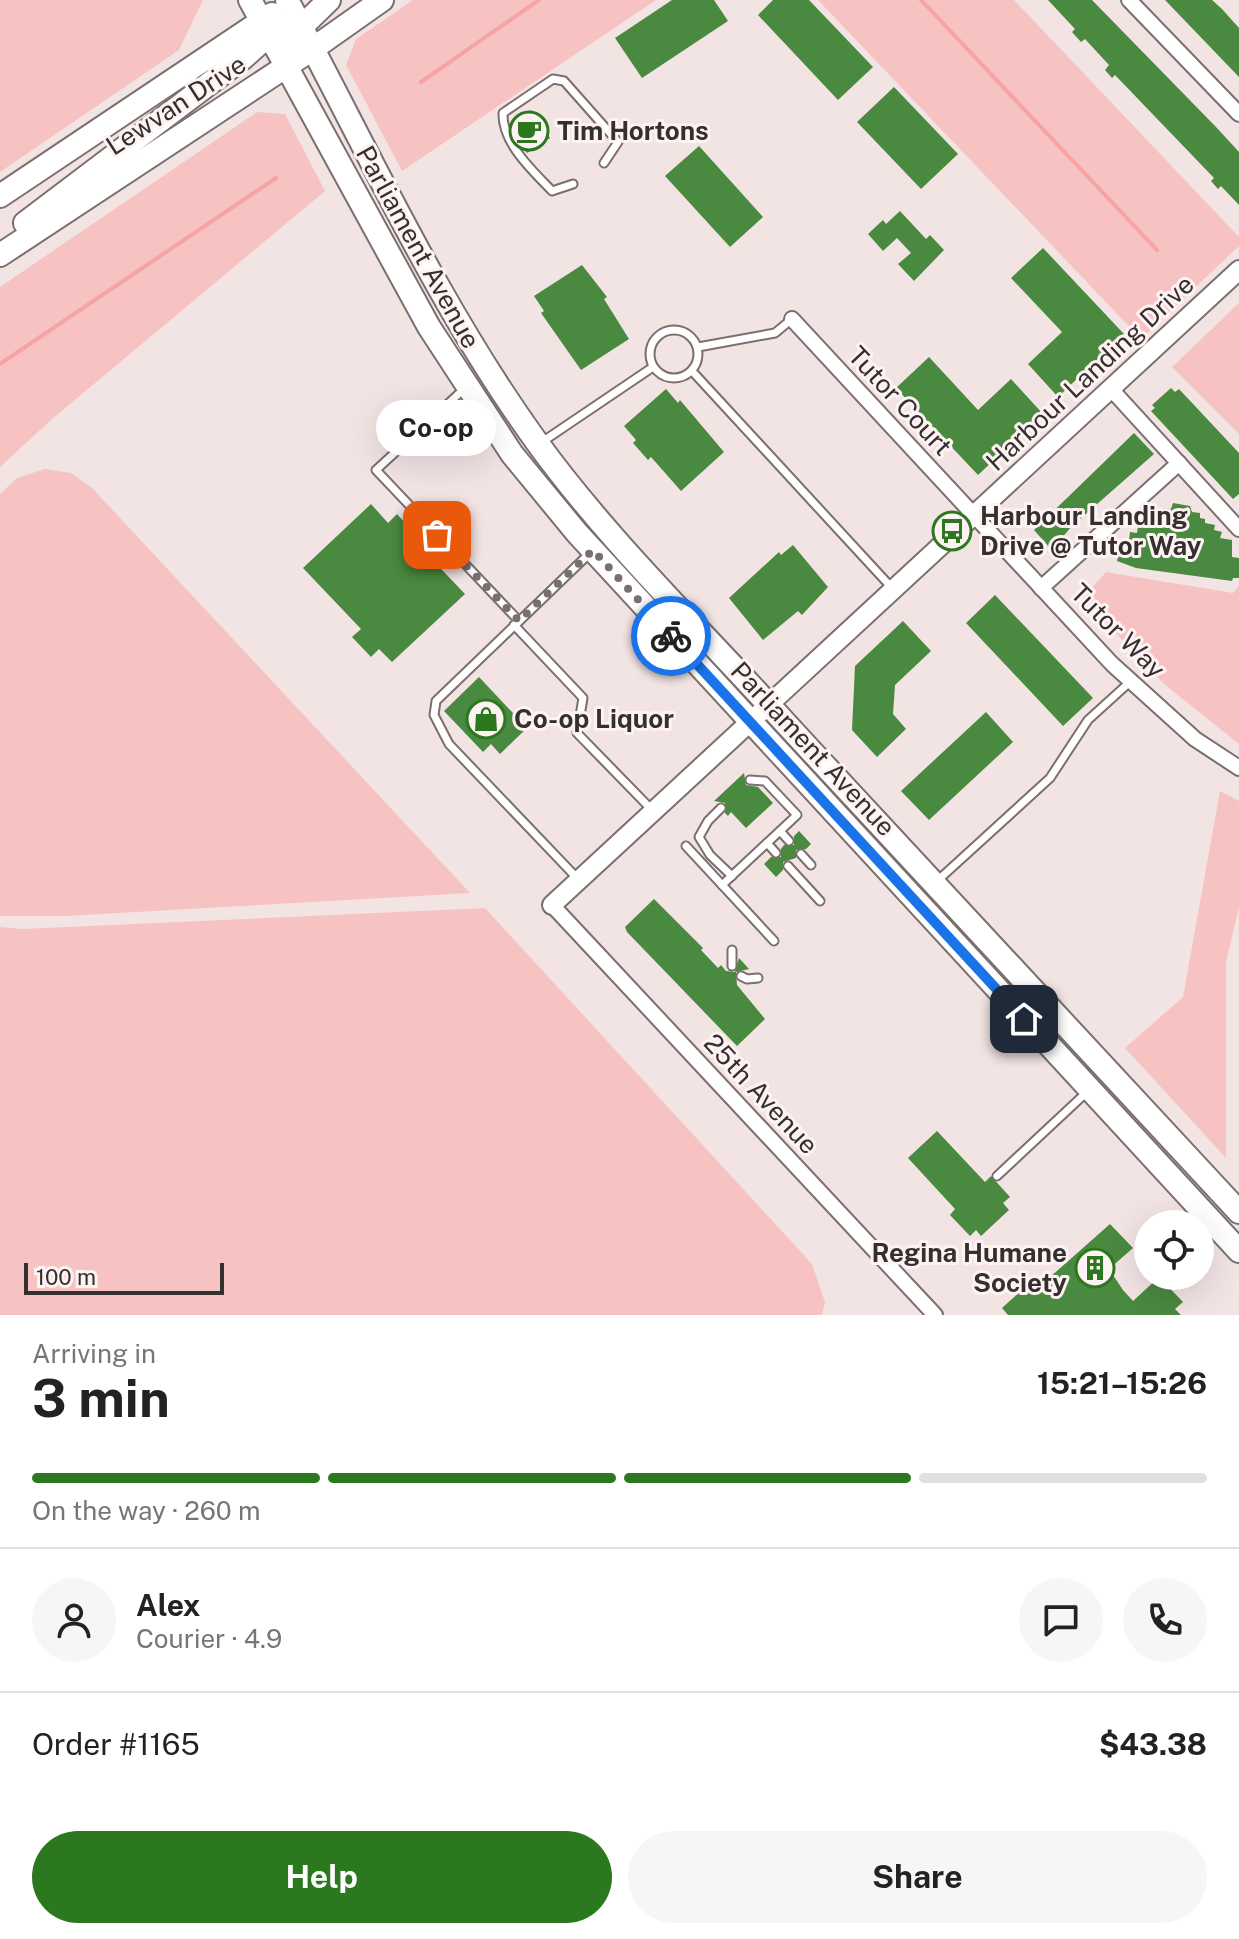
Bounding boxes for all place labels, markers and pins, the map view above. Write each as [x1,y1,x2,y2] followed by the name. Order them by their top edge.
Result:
[508,110,550,152] cafe icon: Tim Hortons
[557,115,709,146] place label: Tim Hortons
[377,399,497,455] callout: Co-op
[980,500,1202,561] place label: Harbour Landing Drive @ Tutor Way
[403,501,471,569] pin
[931,510,973,552] bus stop icon: Harbour Landing Drive @ Tutor Way
[465,698,507,740] shop icon: Co-op Liquor
[514,703,674,734] place label: Co-op Liquor
[990,985,1058,1053] pin
[871,1237,1067,1298] place label: Regina Humane Society
[1074,1247,1116,1289] building icon: Regina Humane Society

